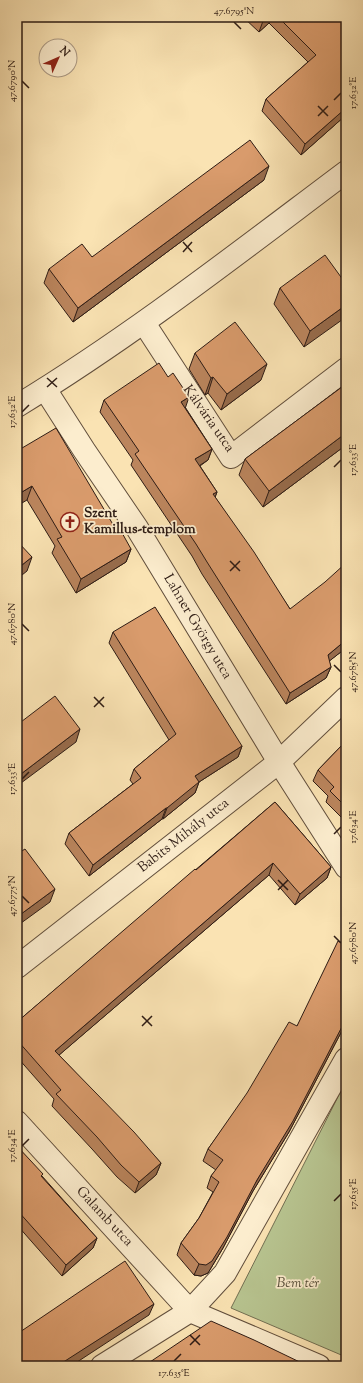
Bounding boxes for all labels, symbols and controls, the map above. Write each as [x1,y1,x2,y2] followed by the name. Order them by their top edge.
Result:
[214,4,254,19] text: 47.6795°N
[38,38,78,78] north arrow
[55,42,73,61] text: N
[5,60,20,102] text: 47.6790°N
[346,77,361,109] text: 17.632°E
[177,381,239,457] street label: Kálvária utca
[5,396,20,428] text: 17.632°E
[346,444,361,476] text: 17.633°E
[84,504,196,540] place label: Szent Kamillus-templom
[59,511,81,533] church icon: Szent Kamillus-templom
[158,571,237,684] street label: Lahner György utca
[5,603,20,645] text: 47.6780°N
[346,652,361,692] text: 47.6785°N
[5,763,20,795] text: 17.633°E
[134,794,234,878] street label: Babits Mihály utca
[346,811,361,843] text: 17.634°E
[5,876,20,916] text: 47.6775°N
[346,922,361,964] text: 47.6780°N
[5,1130,20,1162] text: 17.634°E
[346,1178,361,1210] text: 17.635°E
[71,1182,138,1252] street label: Galamb utca
[277,1274,319,1294] park label: Bem tér
[158,1366,190,1381] text: 17.635°E

